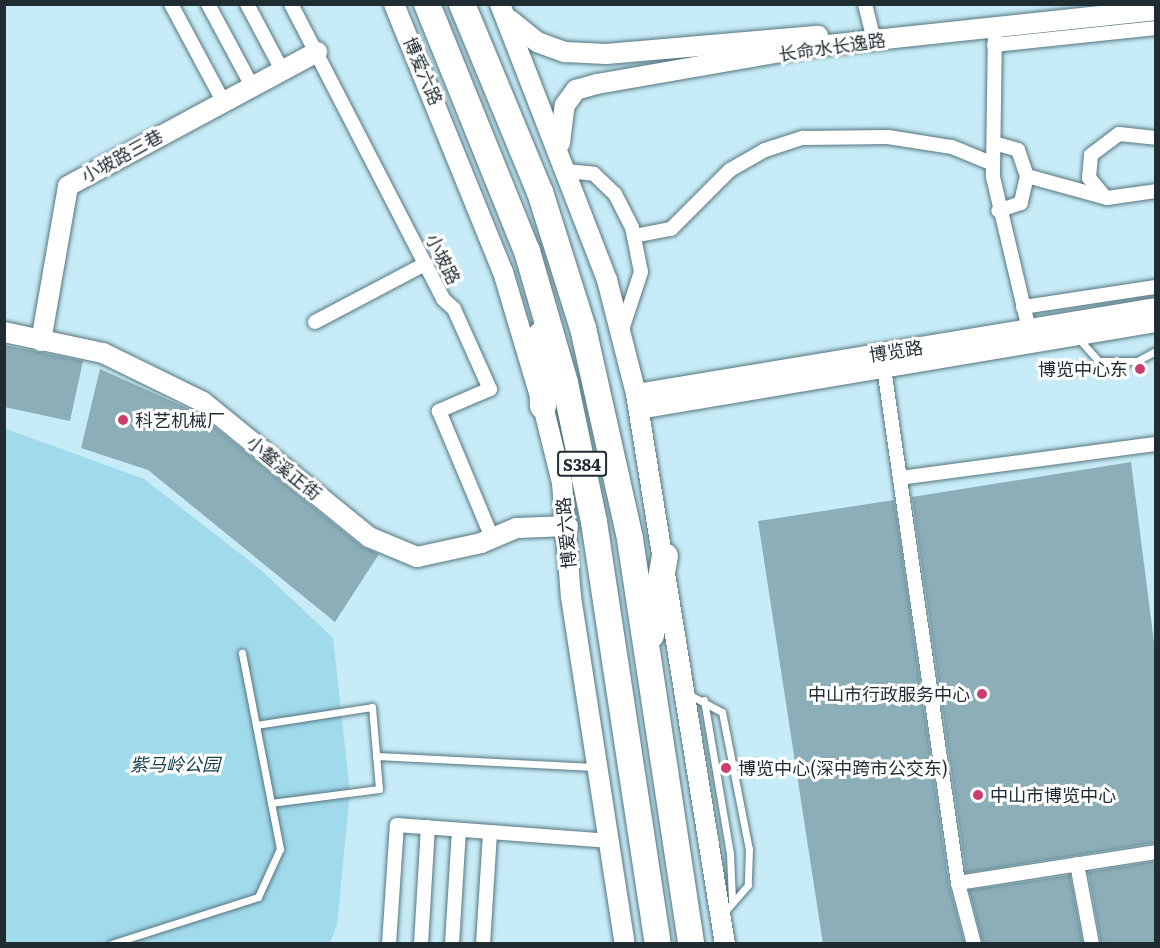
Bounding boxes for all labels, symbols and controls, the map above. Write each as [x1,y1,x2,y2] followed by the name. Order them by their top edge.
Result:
[777,29,887,65] street label: 长命水长逸路
[399,34,447,108] street label: 博爱六路
[77,125,167,187] street label: 小坡路三巷
[421,230,465,288] street label: 小坡路
[868,336,924,366] street label: 博览路
[1038,358,1128,380] place label: 博览中心东
[1133,362,1147,376] marker: 博览中心东
[135,409,225,431] place label: 科艺机械厂
[116,413,130,427] marker: 科艺机械厂
[242,431,326,505] street label: 小鳌溪正街
[556,451,608,477] road number: S384
[552,496,580,570] street label: 博爱六路
[808,683,970,705] place label: 中山市行政服务中心
[975,687,989,701] marker: 中山市行政服务中心
[130,753,220,775] park label: 紫马岭公园
[738,757,948,779] place label: 博览中心(深中跨市公交东)
[719,761,733,775] marker: 博览中心(深中跨市公交东)
[990,784,1116,806] place label: 中山市博览中心
[971,788,985,802] marker: 中山市博览中心

